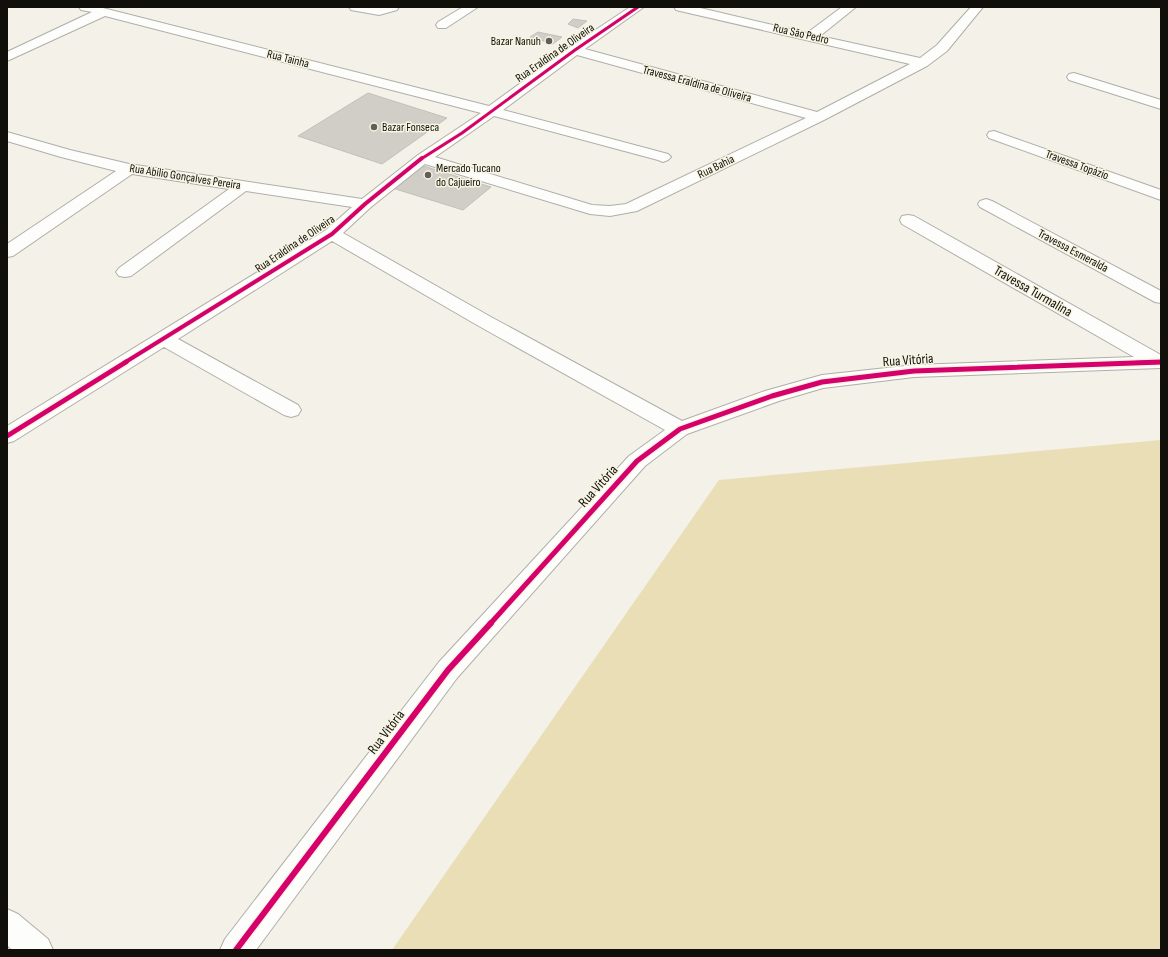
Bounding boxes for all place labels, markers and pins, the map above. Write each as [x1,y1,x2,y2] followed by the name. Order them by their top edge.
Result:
[491,34,541,49] place label: Bazar Nanuh
[544,36,554,46] marker: Bazar Nanuh
[382,120,440,135] place label: Bazar Fonseca
[369,122,379,132] marker: Bazar Fonseca
[436,161,501,190] place label: Mercado Tucano do Cajueiro
[423,170,433,180] marker: Mercado Tucano do Cajueiro

